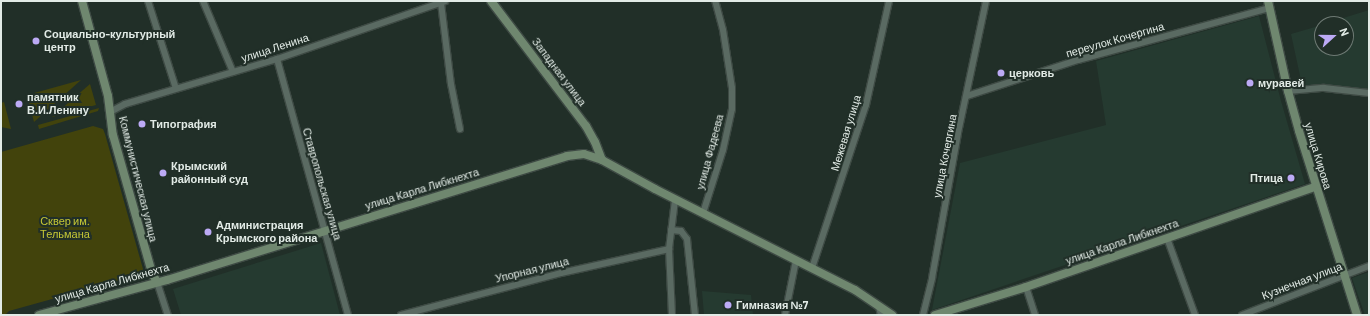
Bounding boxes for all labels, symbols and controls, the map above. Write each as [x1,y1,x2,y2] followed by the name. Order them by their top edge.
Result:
[1314,16,1354,56] north arrow
[1064,20,1166,60] street label: переулок Кочергина
[1337,26,1352,38] text: N
[44,28,175,54] place label: Социально-культурный центр
[240,31,310,65] street label: улица Ленина
[529,35,589,109] street label: Западная улица
[31,36,41,46] marker: Социально-культурный центр
[1009,66,1054,80] place label: церковь
[996,68,1006,78] marker: церковь
[1258,76,1304,90] place label: муравей
[1245,78,1255,88] marker: муравей
[27,91,89,117] place label: памятник В.И.Ленину
[828,93,864,173] street label: Межевая улица
[14,99,24,109] marker: памятник В.И.Ленину
[694,113,726,191] street label: улица Фадеева
[930,113,960,199] street label: улица Кочергина
[116,115,160,243] street label: Коммунистическая улица
[150,117,217,131] place label: Типография
[137,119,147,129] marker: Типография
[1302,121,1334,191] street label: улица Кирова
[300,126,344,242] street label: Ставропольская улица
[171,160,248,186] place label: Крымский районный суд
[364,165,480,213] street label: улица Карла Либкнехта
[158,168,168,178] marker: Крымский районный суд
[1250,171,1283,185] place label: Птица
[1286,173,1296,183] marker: Птица
[40,215,90,241] park label: Сквер им. Тельмана
[1064,217,1180,267] street label: улица Карла Либкнехта
[216,219,317,245] place label: Администрация Крымского района
[203,227,213,237] marker: Администрация Крымского района
[494,254,570,286] street label: Упорная улица
[53,260,171,306] street label: улица Карла Либкнехта
[1260,260,1344,302] street label: Кузнечная улица
[736,298,808,312] place label: Гимназия №7
[723,300,733,310] marker: Гимназия №7

